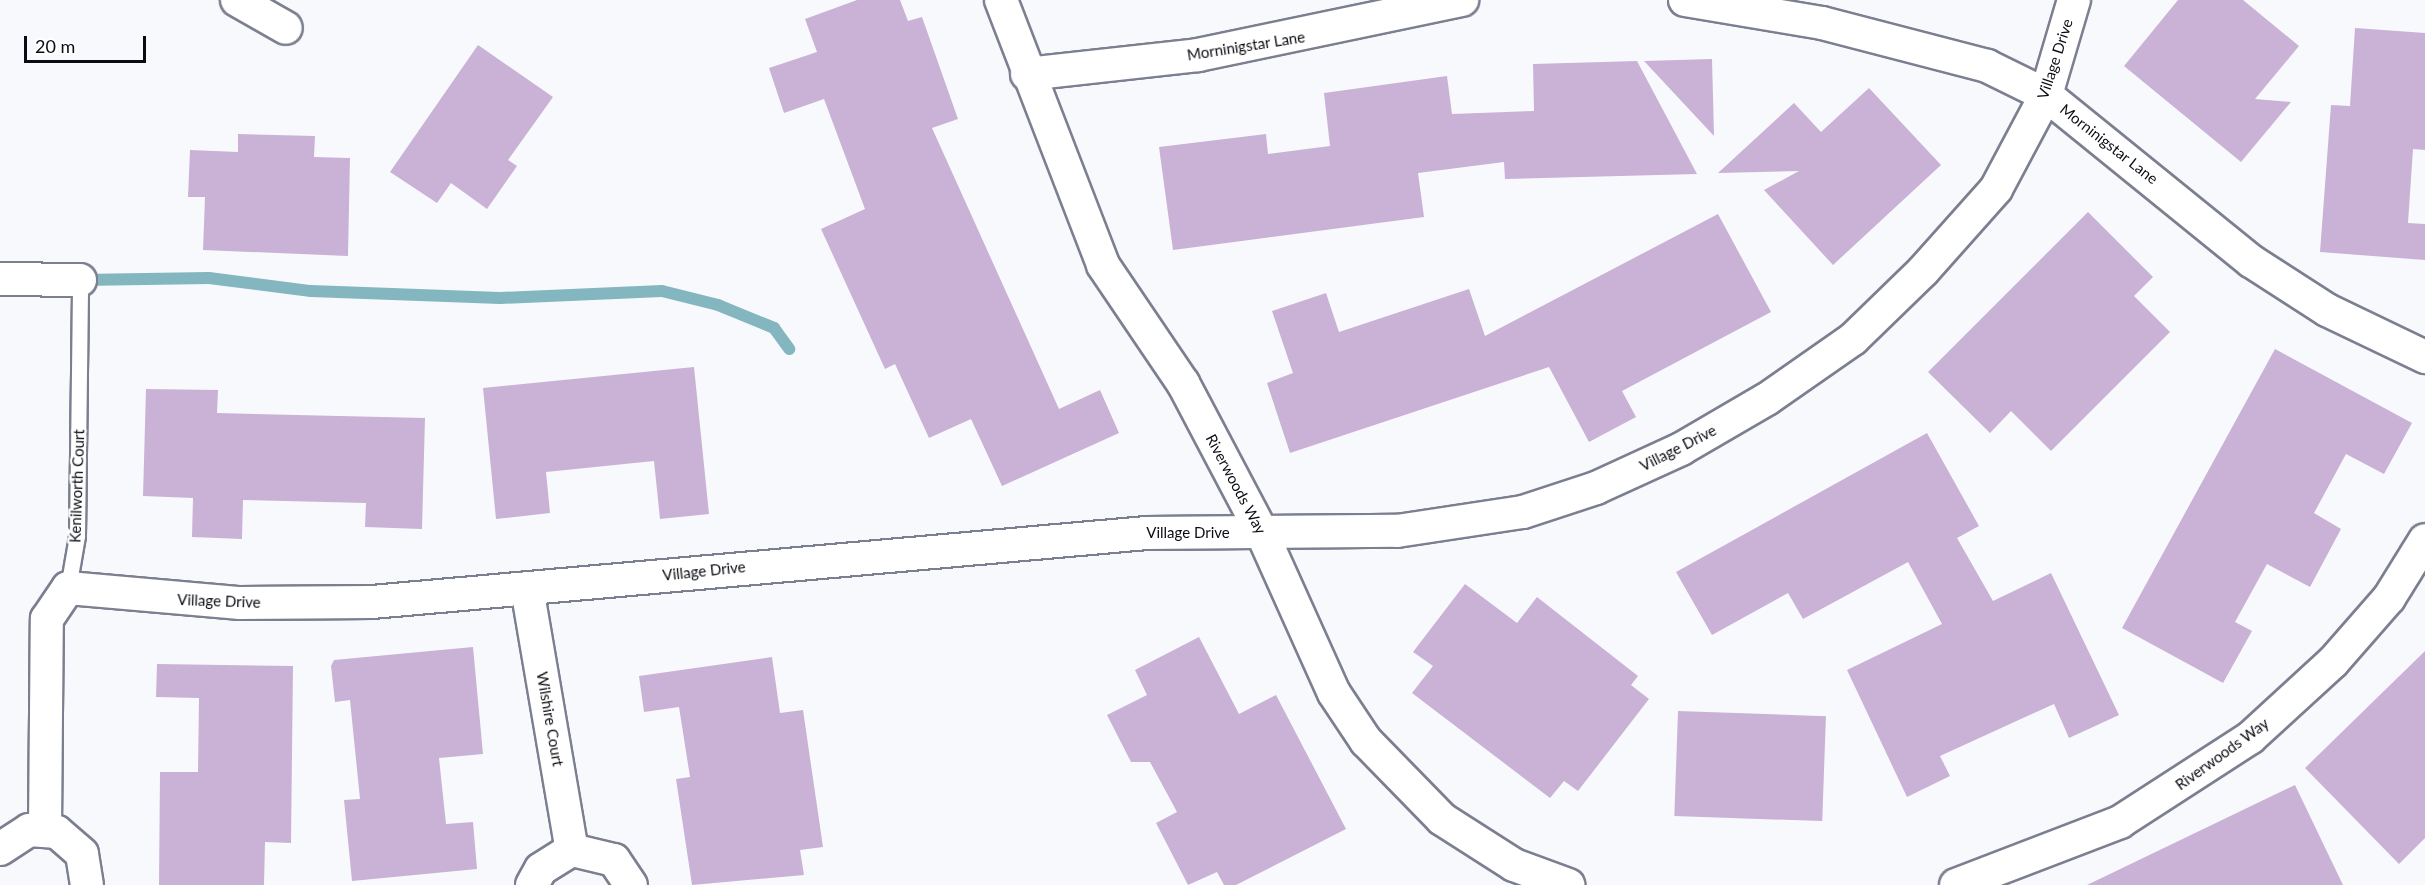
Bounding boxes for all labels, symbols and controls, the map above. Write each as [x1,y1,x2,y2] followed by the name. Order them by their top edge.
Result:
[2034,17,2076,101] street label: Village Drive
[27,24,148,62] scale bar
[1186,28,1306,64] street label: Morninigstar Lane
[35,35,75,57] text: 20 m
[2056,100,2162,188] street label: Morninigstar Lane
[1637,421,1719,475] street label: Village Drive
[66,429,88,543] street label: Kenilworth Court
[1202,431,1270,537] street label: Riverwoods Way
[1146,524,1230,542] street label: Village Drive
[662,558,746,584] street label: Village Drive
[177,591,261,611] street label: Village Drive
[533,670,567,768] street label: Wilshire Court
[2172,714,2272,794] street label: Riverwoods Way

